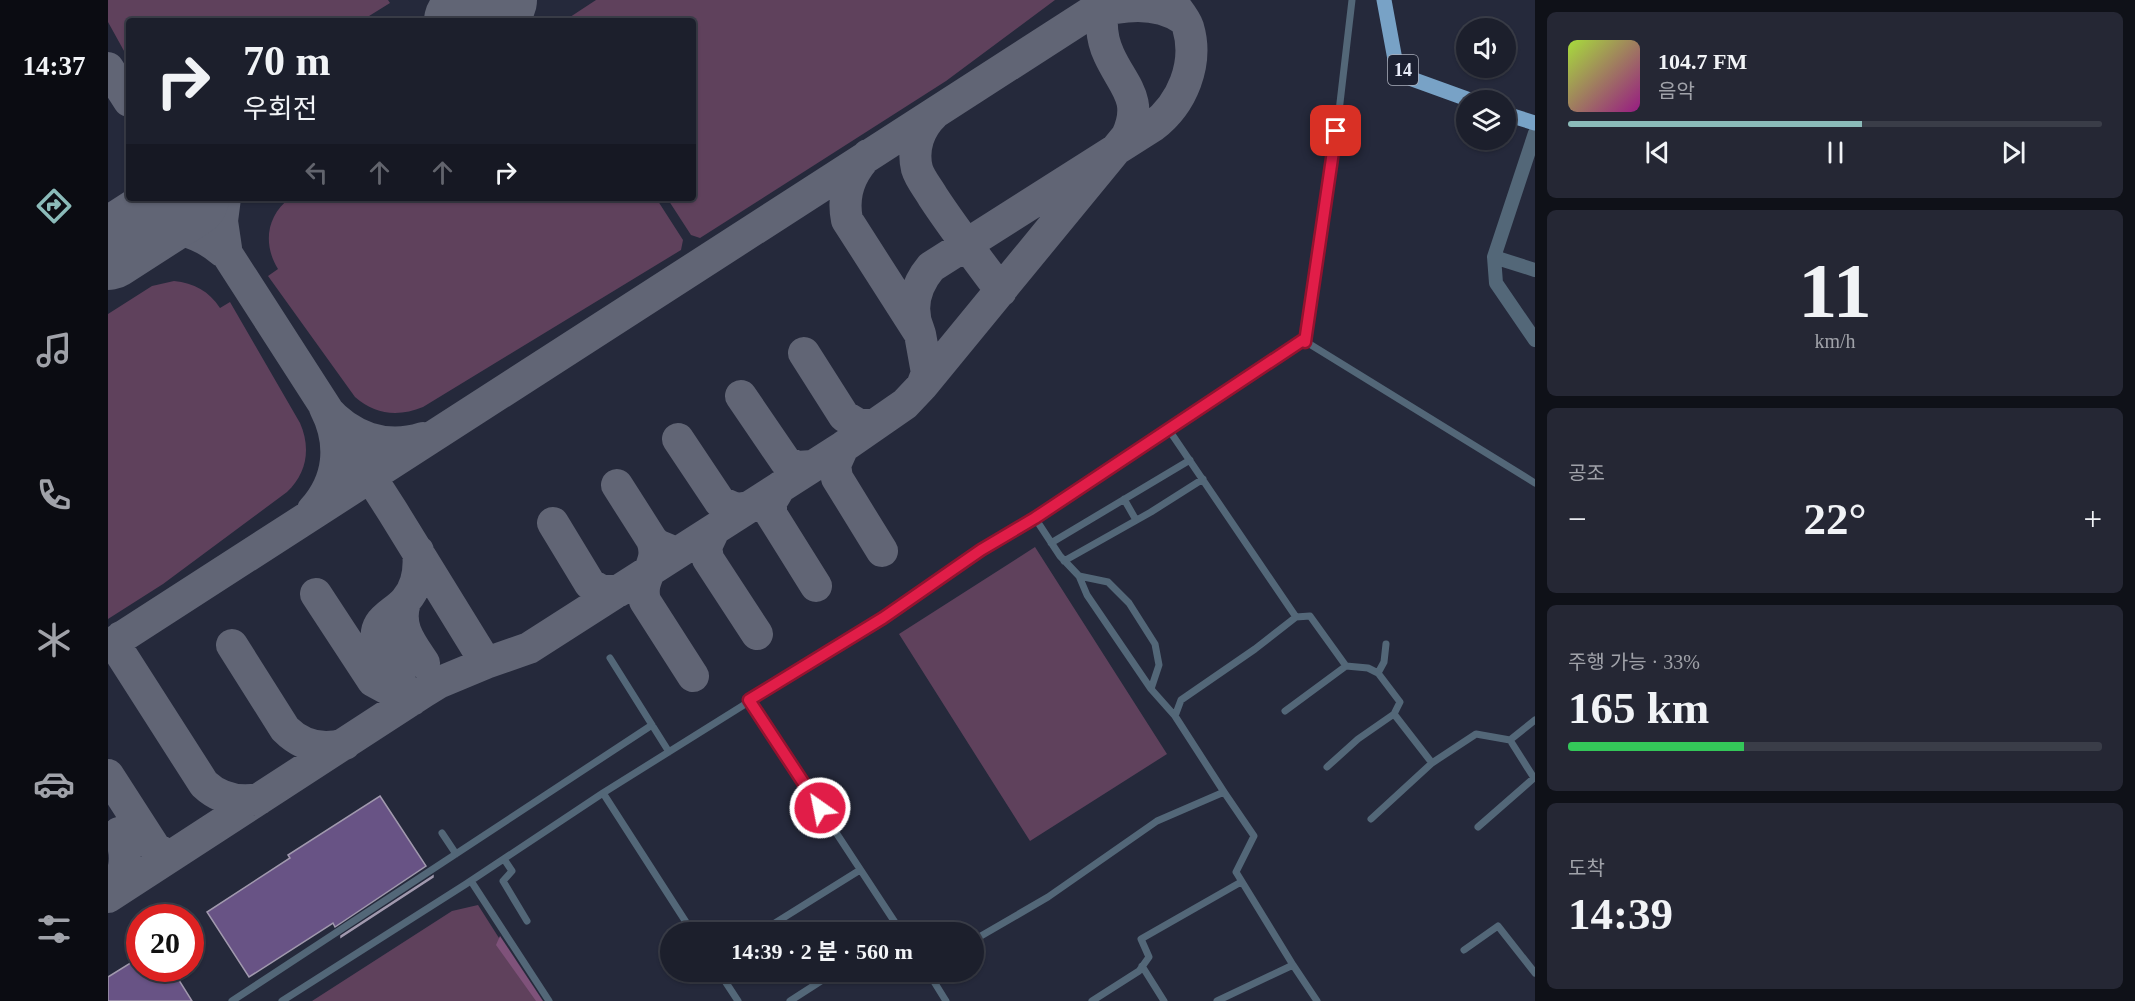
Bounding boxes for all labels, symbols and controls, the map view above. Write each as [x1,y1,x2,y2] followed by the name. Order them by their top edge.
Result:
[1456,18,1516,150] map controls
[1456,18,1516,78] button: sound
[243,38,331,84] text: 70 m
[144,42,222,120] icon: right
[1658,49,1747,74] text: 104.7 FM
[23,51,86,81] text: 14:37
[1388,55,1418,85] road number: 14
[1658,80,1695,102] text: 음악
[1456,90,1516,150] button: layers
[243,94,318,124] text: 우회전
[1310,105,1361,156] pin
[1319,114,1352,147] icon: arrive
[1641,136,1674,169] icon: previous
[1819,136,1852,169] icon: pause
[1997,136,2030,169] icon: next
[300,156,333,189] icon: left
[363,156,396,189] icon: ahead
[426,156,459,189] icon: ahead
[489,156,522,189] icon: right
[33,185,75,227] icon: directions
[1798,247,1872,334] text: 11
[33,329,75,371] icon: music
[1814,330,1856,352] text: km/h
[1568,462,1605,484] text: 공조
[33,474,75,516] icon: phone
[1804,494,1867,544] text: 22°
[1568,501,1587,537] text: −
[2083,501,2102,537] text: +
[33,619,75,661] icon: climate
[1568,651,1700,673] text: 주행 가능 · 33%
[1568,683,1709,733] text: 165 km
[33,763,75,805] icon: car
[788,776,852,840] position arrow
[1568,857,1605,879] text: 도착
[1568,889,1673,939] text: 14:39
[126,904,204,982] speed limit sign: 20
[33,908,75,950] icon: filters
[731,939,913,964] text: 14:39 · 2 분 · 560 m

